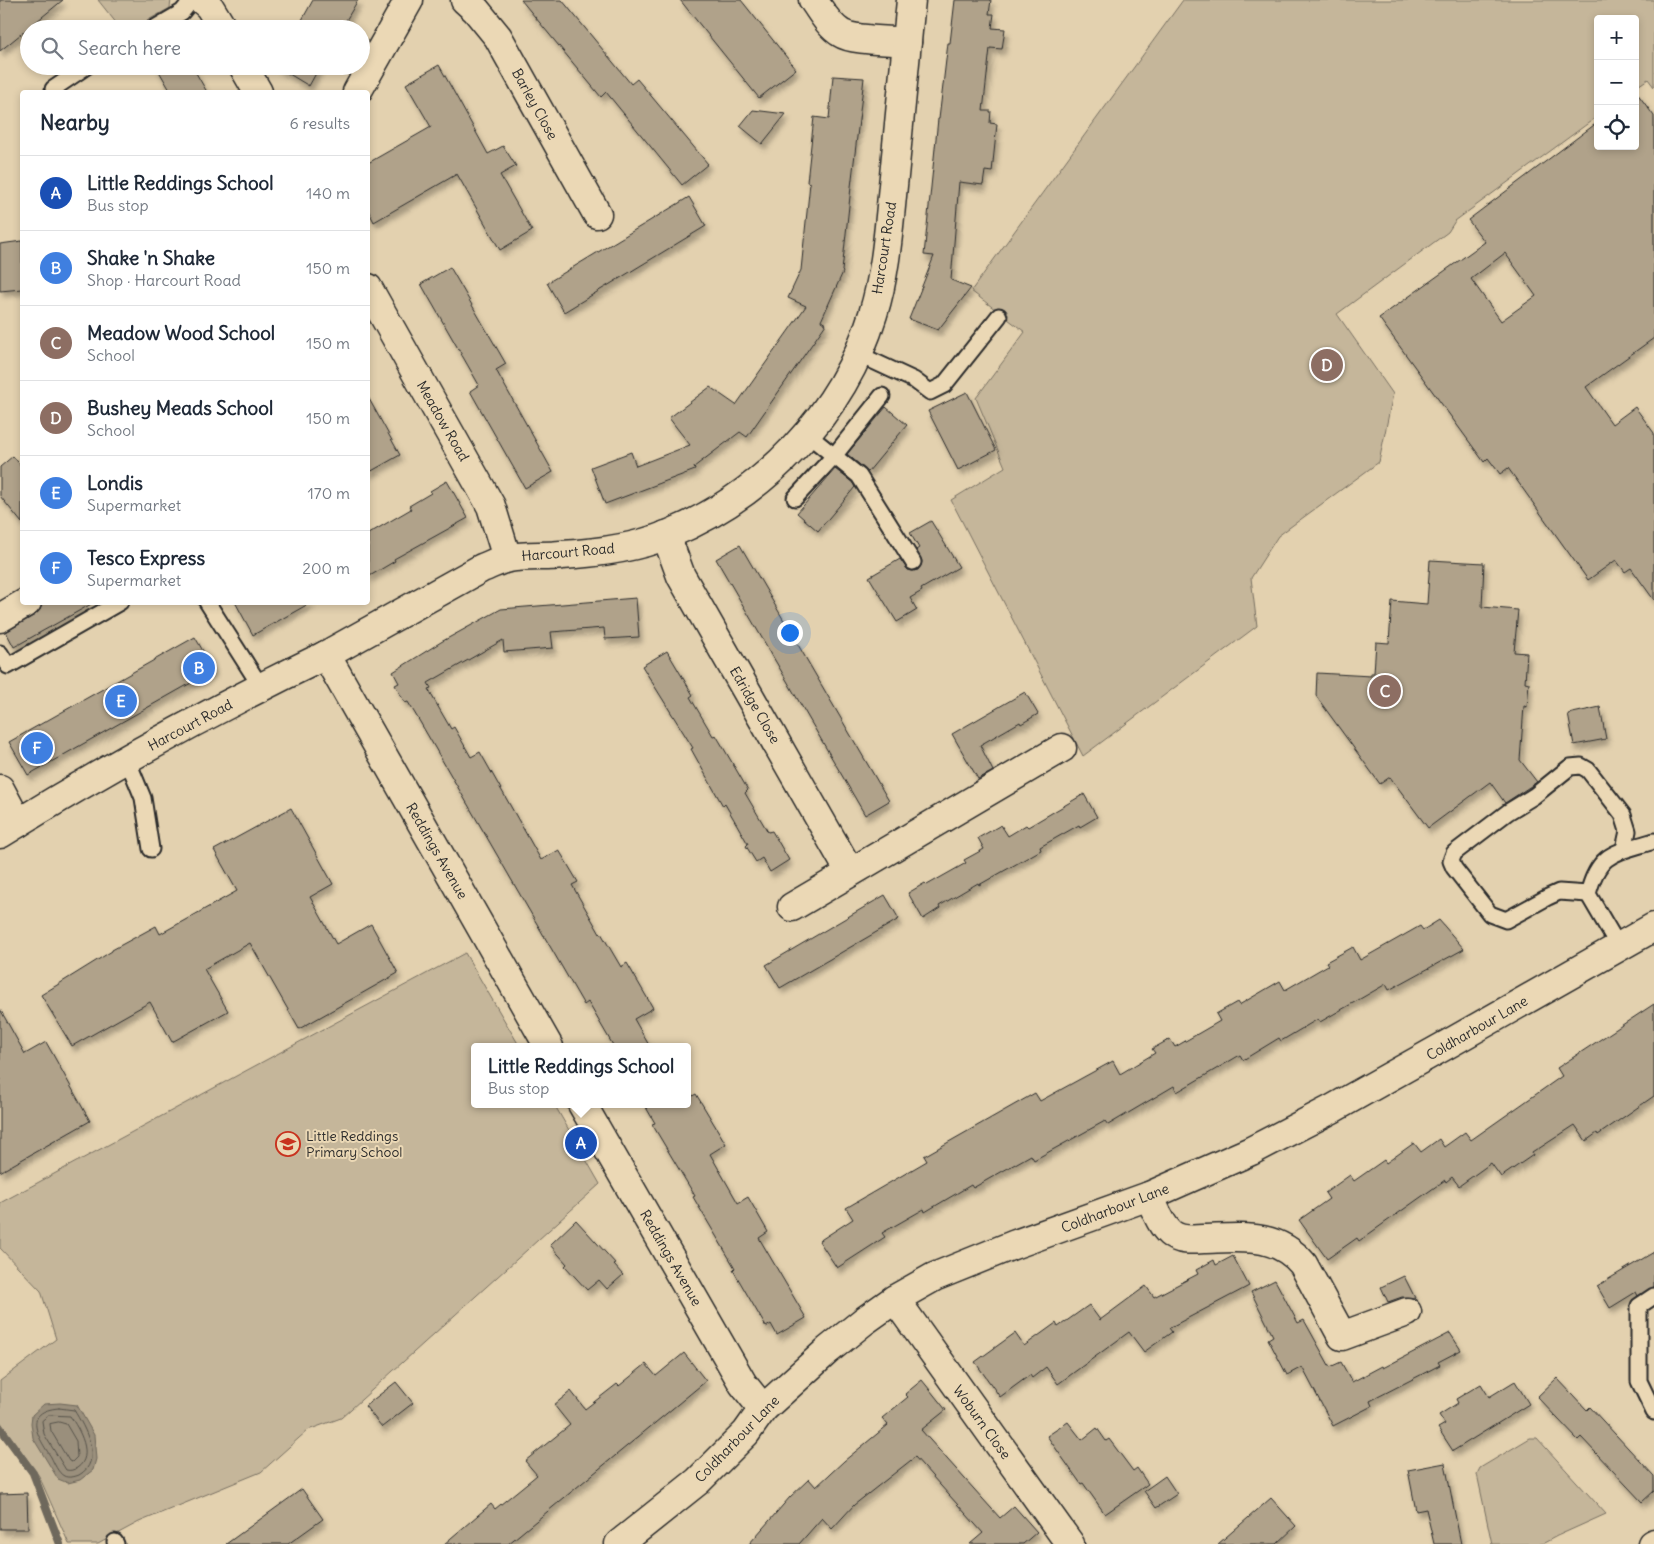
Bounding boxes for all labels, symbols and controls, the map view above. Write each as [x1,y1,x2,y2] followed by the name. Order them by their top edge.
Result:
[1594,15,1639,150] map controls
[1594,15,1639,60] button: +
[20,20,370,75] search box
[38,34,66,62] icon: search
[78,36,181,60] text: Search here
[1594,60,1639,105] button: −
[508,65,562,143] street label: Barley Close
[1594,105,1639,150] button: locate
[40,109,110,136] text: Nearby
[289,113,350,133] text: 6 results
[87,171,274,195] text: Little Reddings School
[51,183,61,203] text: A
[306,183,350,203] text: 140 m
[87,195,149,215] text: Bus stop
[868,201,900,295] street label: Harcourt Road
[87,246,215,270] text: Shake 'n Shake
[51,258,61,278] text: B
[306,258,350,278] text: 150 m
[87,270,241,290] text: Shop · Harcourt Road
[87,321,275,345] text: Meadow Wood School
[51,333,61,353] text: C
[306,333,350,353] text: 150 m
[87,345,135,365] text: School
[1311,346,1343,384] pin: D
[413,378,473,464] street label: Meadow Road
[87,396,273,420] text: Bushey Meads School
[50,408,62,428] text: D
[306,408,350,428] text: 150 m
[87,420,135,440] text: School
[87,471,143,495] text: Londis
[51,483,61,503] text: E
[307,483,350,503] text: 170 m
[87,495,181,515] text: Supermarket
[521,539,615,565] street label: Harcourt Road
[87,546,205,570] text: Tesco Express
[51,558,61,578] text: F
[302,558,350,578] text: 200 m
[87,570,181,590] text: Supermarket
[777,620,803,646] your location
[183,649,215,687] pin: B
[726,663,784,747] street label: Edridge Close
[1369,672,1401,710] pin: C
[105,682,137,720] pin: E
[145,695,235,755] street label: Harcourt Road
[21,729,53,767] pin: F
[402,800,472,902] street label: Reddings Avenue
[1423,992,1531,1064] street label: Coldharbour Lane
[471,1043,691,1108] popup
[488,1054,674,1078] text: Little Reddings School
[488,1078,549,1098] text: Bus stop
[565,1124,597,1162] pin: A
[306,1127,402,1161] place label: Little Reddings Primary School
[275,1131,301,1157] school or university icon: Little Reddings Primary School
[1059,1179,1171,1237] street label: Coldharbour Lane
[636,1207,706,1309] street label: Reddings Avenue
[949,1381,1015,1463] street label: Woburn Close
[691,1392,783,1486] street label: Coldharbour Lane

